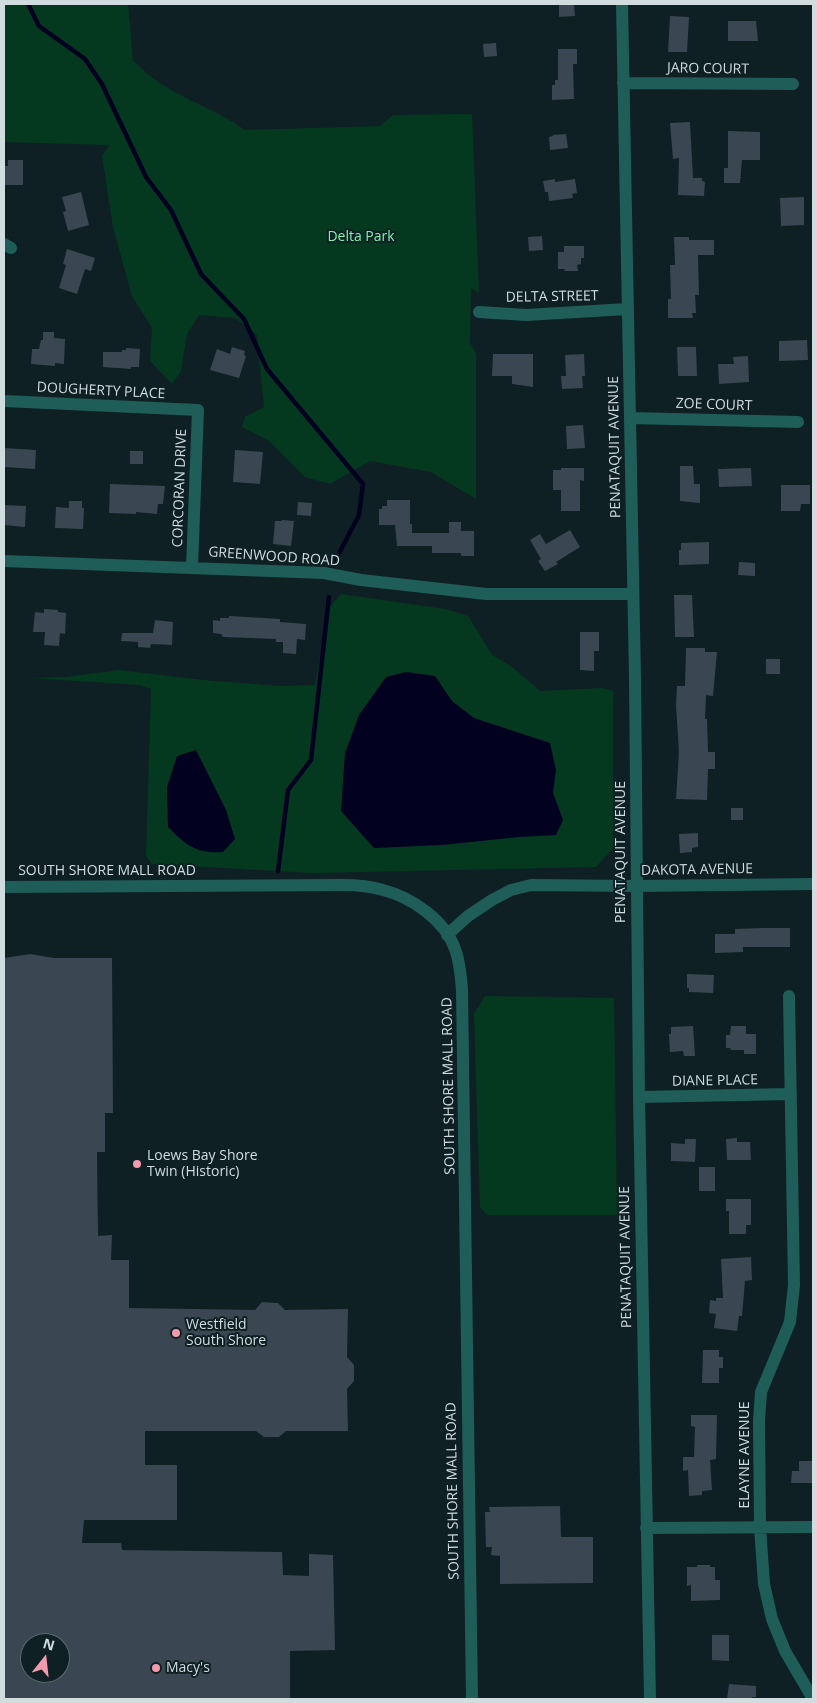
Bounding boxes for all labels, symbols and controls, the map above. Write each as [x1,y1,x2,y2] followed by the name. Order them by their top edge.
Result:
[667,60,749,78] street label: JARO COURT
[327,229,395,245] park label: Delta Park
[505,288,599,306] street label: DELTA STREET
[605,376,625,518] street label: PENATAQUIT AVENUE
[36,379,166,403] street label: DOUGHERTY PLACE
[675,395,753,415] street label: ZOE COURT
[170,428,190,548] street label: CORCORAN DRIVE
[208,544,340,570] street label: GREENWOOD ROAD
[613,781,629,923] street label: PENATAQUIT AVENUE
[641,861,753,879] street label: DAKOTA AVENUE
[18,863,196,879] street label: SOUTH SHORE MALL ROAD
[439,997,459,1175] street label: SOUTH SHORE MALL ROAD
[672,1072,758,1090] street label: DIANE PLACE
[147,1148,257,1180] place label: Loews Bay Shore Twin (Historic)
[131,1158,143,1170] marker: Loews Bay Shore Twin (Historic)
[616,1186,636,1328] street label: PENATAQUIT AVENUE
[186,1317,266,1350] place label: Westfield South Shore
[170,1327,182,1339] marker: Westfield South Shore
[737,1401,753,1509] street label: ELAYNE AVENUE
[443,1402,463,1580] street label: SOUTH SHORE MALL ROAD
[20,1633,70,1683] north arrow
[41,1633,57,1655] text: N
[166,1660,210,1676] place label: Macy's
[150,1662,162,1674] marker: Macy's

